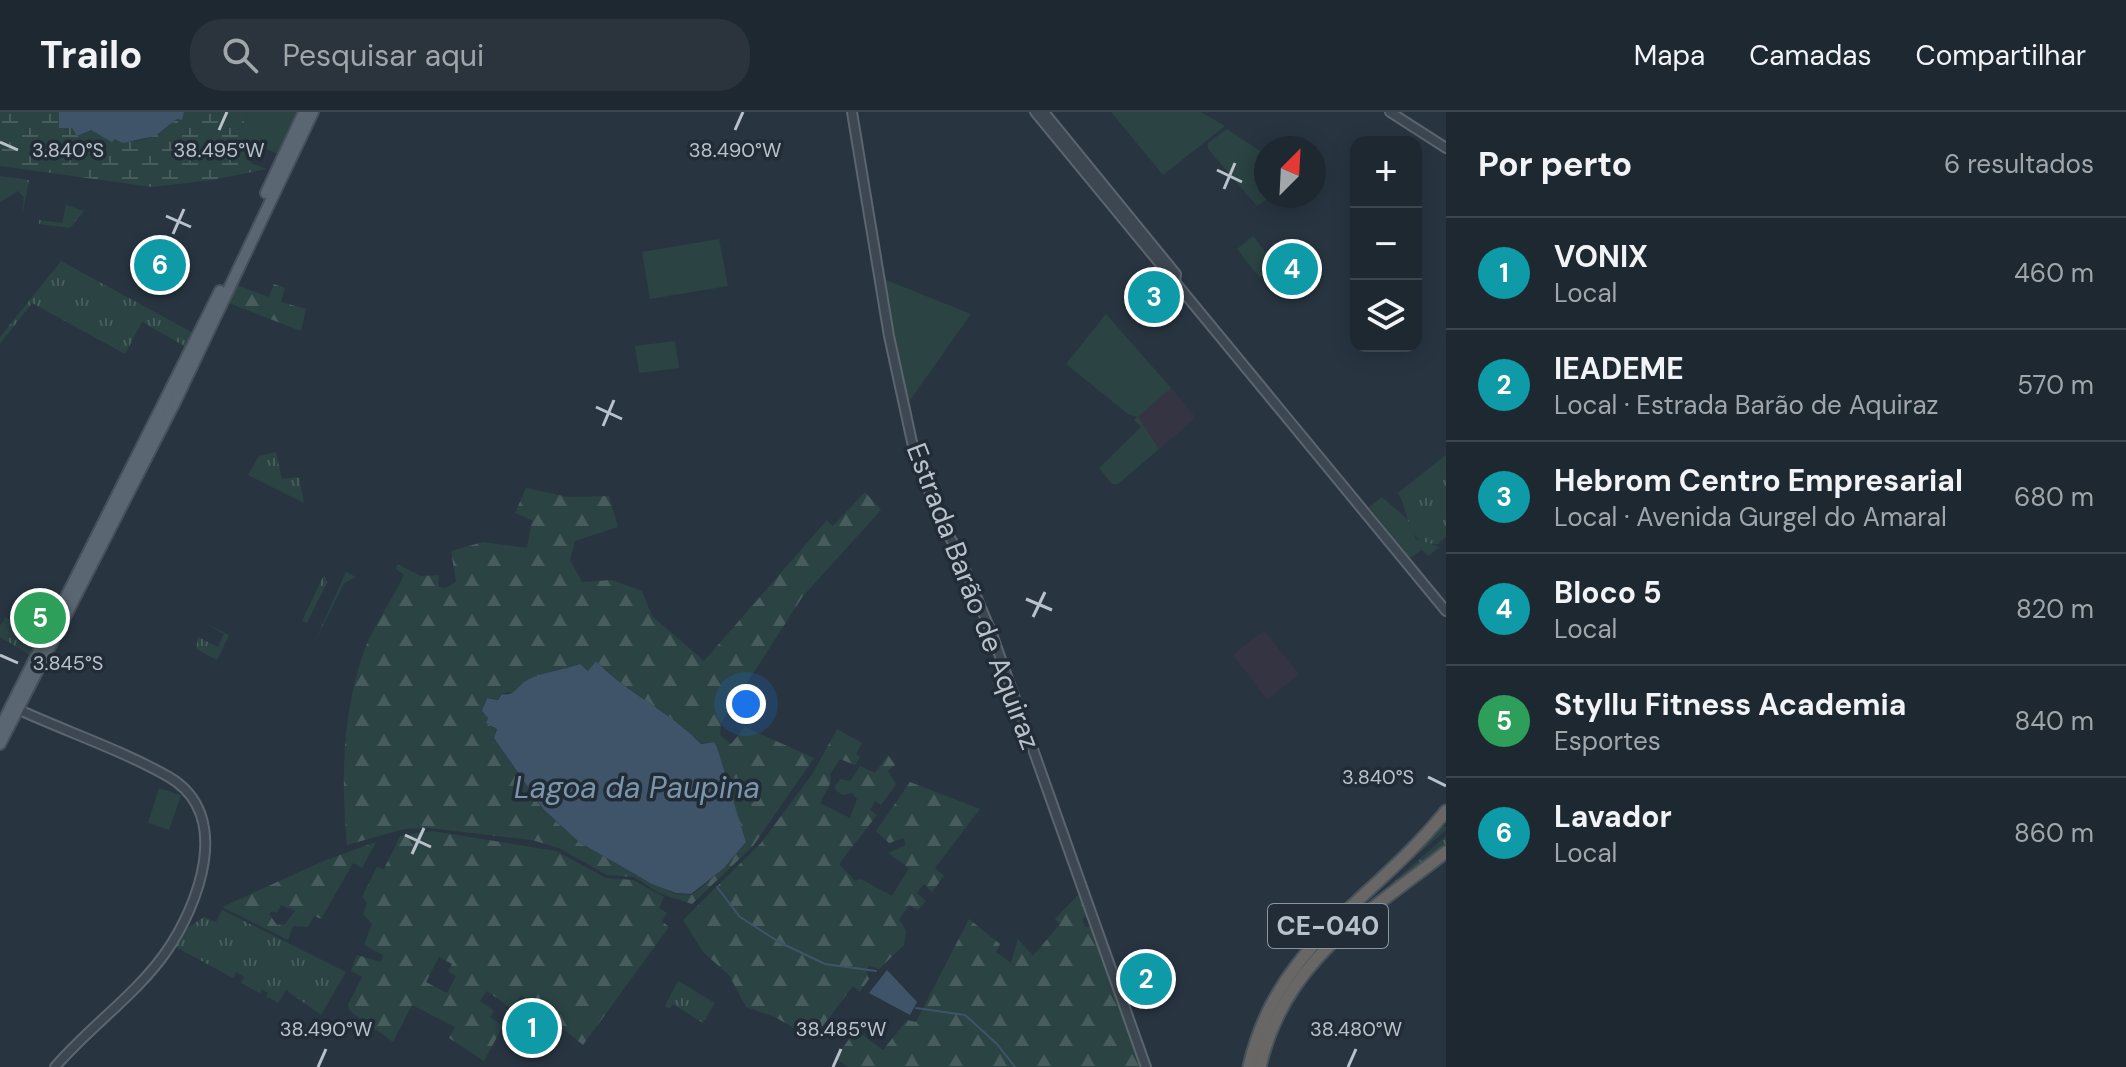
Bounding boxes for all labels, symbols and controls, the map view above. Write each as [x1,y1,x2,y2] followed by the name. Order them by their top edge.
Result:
[190,19,750,91] search box
[40,30,142,80] text: Trailo
[218,33,262,77] icon: search
[282,36,484,75] text: Pesquisar aqui
[1634,37,1705,74] text: Mapa
[1749,37,1872,74] text: Camadas
[1916,37,2086,74] text: Compartilhar
[1254,136,1326,208] north arrow
[1350,136,1422,352] map controls
[1350,136,1422,208] button: +
[32,137,104,163] text: 3.840°S
[173,137,265,163] text: 38.495°W
[689,137,781,163] text: 38.490°W
[1478,142,1632,187] text: Por perto
[1944,147,2094,181] text: 6 resultados
[1350,208,1422,280] button: −
[134,235,186,295] pin: 6
[1554,237,1648,276] text: VONIX
[1266,239,1318,299] pin: 4
[1499,256,1509,290] text: 1
[2014,256,2094,290] text: 460 m
[1128,267,1180,327] pin: 3
[1554,276,1617,310] text: Local
[1350,280,1422,352] button: layers
[1554,349,1684,388] text: IEADEME
[1496,368,1512,402] text: 2
[2017,368,2094,402] text: 570 m
[1554,388,1938,422] text: Local · Estrada Barão de Aquiraz
[898,438,1049,755] street label: Estrada Barão de Aquiraz
[1554,461,1963,500] text: Hebrom Centro Empresarial
[1496,480,1512,514] text: 3
[2014,480,2094,514] text: 680 m
[1554,500,1947,534] text: Local · Avenida Gurgel do Amaral
[1554,573,1662,612] text: Bloco 5
[14,588,66,648] pin: 5
[1496,592,1512,626] text: 4
[2016,592,2094,626] text: 820 m
[1554,612,1617,646] text: Local
[33,650,103,676] text: 3.845°S
[726,684,766,724] your location
[1554,685,1906,724] text: Styllu Fitness Academia
[1496,704,1512,738] text: 5
[2015,704,2094,738] text: 840 m
[1554,724,1661,758] text: Esportes
[1342,764,1414,790] text: 3.840°S
[514,768,760,807] water label: Lagoa da Paupina
[1554,797,1672,836] text: Lavador
[1496,816,1512,850] text: 6
[2014,816,2094,850] text: 860 m
[1554,836,1617,870] text: Local
[1268,904,1388,948] road number: CE-040
[1120,949,1172,1009] pin: 2
[506,998,558,1058] pin: 1
[280,1016,372,1042] text: 38.490°W
[796,1016,886,1042] text: 38.485°W
[1310,1016,1402,1042] text: 38.480°W

